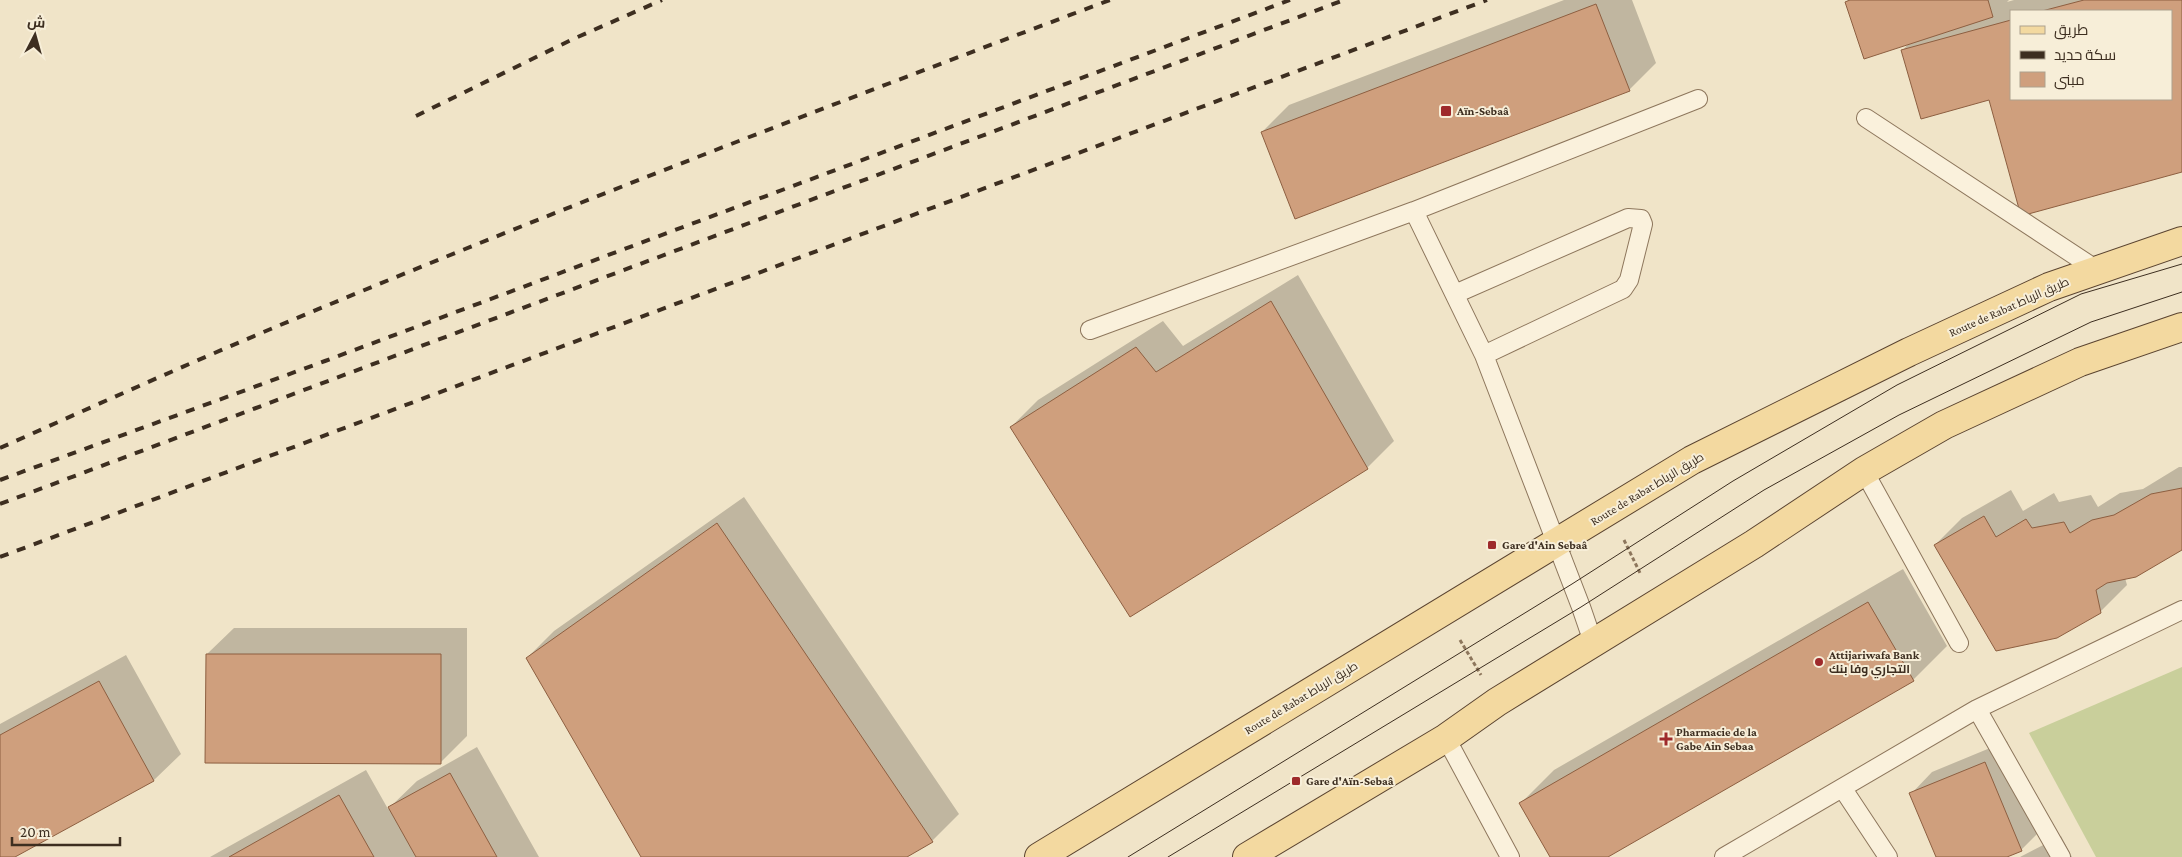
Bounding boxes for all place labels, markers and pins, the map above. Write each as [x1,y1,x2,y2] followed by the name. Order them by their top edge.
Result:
[1439,104,1453,118] marker: Aïn-Sebaâ
[1456,104,1509,118] place label: Aïn-Sebaâ
[1502,538,1588,552] place label: Gare d'Ain Sebaâ
[1486,539,1498,551] marker: Gare d'Ain Sebaâ
[1828,648,1920,679] place label: Attijariwafa Bank التجاري وفا بنك
[1813,656,1825,668] marker: Attijariwafa Bank التجاري وفا بنك
[1676,725,1757,753] place label: Pharmacie de la Gabe Ain Sebaa
[1660,733,1672,745] marker: Pharmacie de la Gabe Ain Sebaa
[1306,774,1394,788] place label: Gare d'Aïn-Sebaâ
[1290,775,1302,787] marker: Gare d'Aïn-Sebaâ

